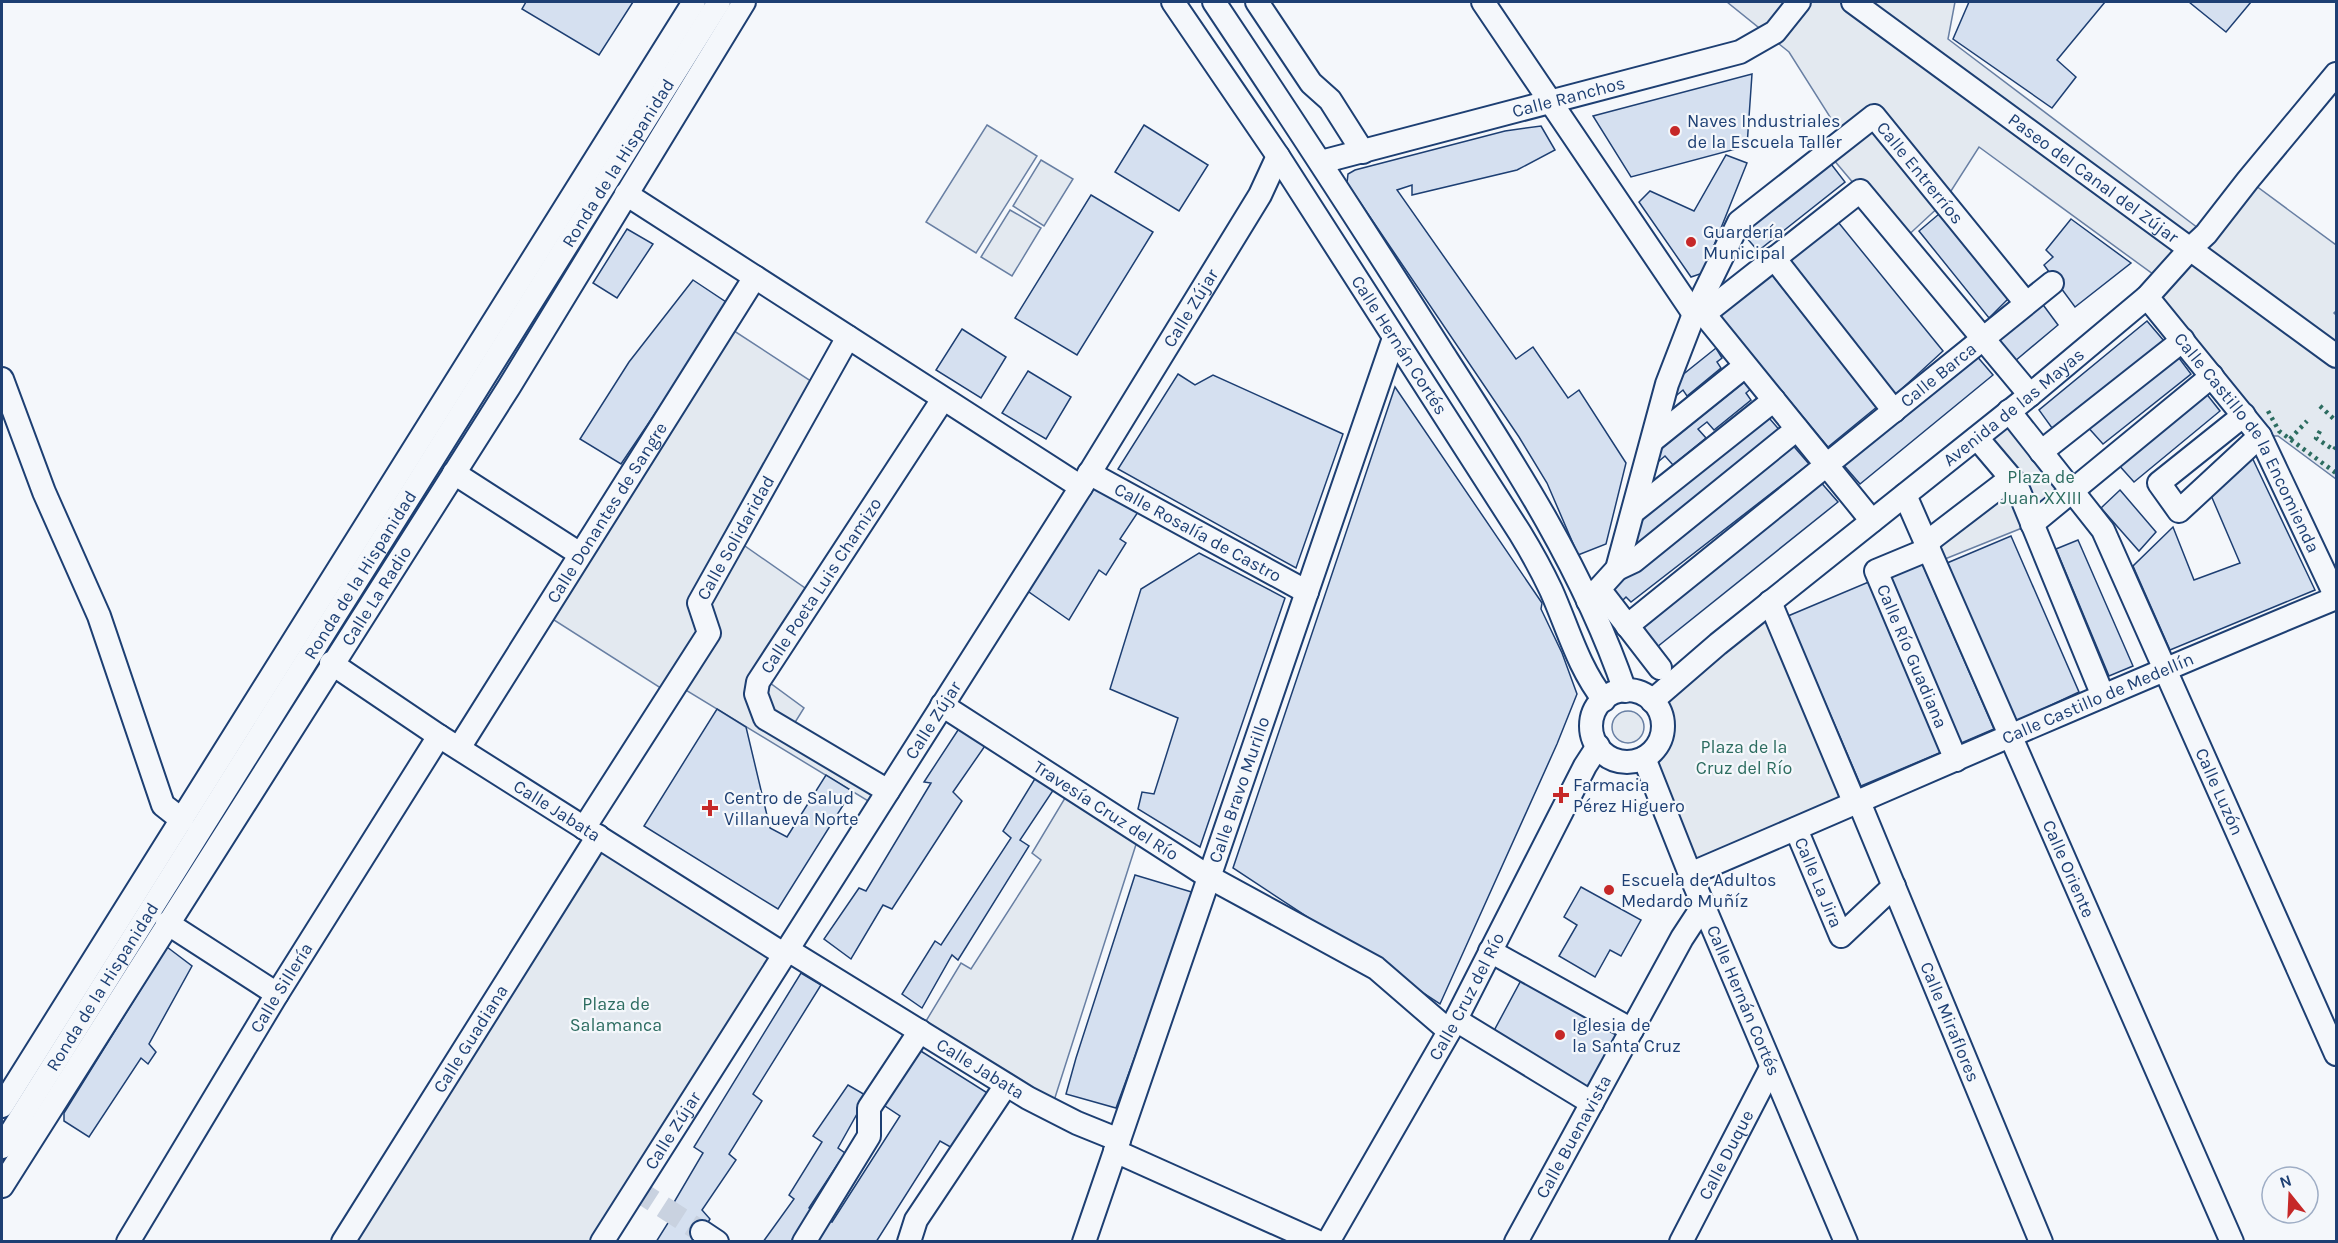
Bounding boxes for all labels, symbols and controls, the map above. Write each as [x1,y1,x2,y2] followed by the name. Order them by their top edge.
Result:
[1510,72,1627,122] street label: Calle Ranchos
[557,75,679,251] street label: Ronda de la Hispanidad
[2004,108,2183,248] street label: Paseo del Canal del Zújar
[1687,110,1842,153] place label: Naves Industriales de la Escuela Taller
[1872,117,1968,228] street label: Calle Entrerríos
[1668,124,1682,138] marker: Naves Industriales de la Escuela Taller
[1703,221,1786,264] place label: Guardería Municipal
[1684,235,1698,249] marker: Guardería Municipal
[1158,264,1223,351] street label: Calle Zújar
[1347,271,1452,419] street label: Calle Hernán Cortés
[2169,328,2325,556] street label: Calle Castillo de la Encomienda
[1896,338,1981,412] street label: Calle Barca
[1939,343,2089,471] street label: Avenida de las Mayas
[542,418,672,607] street label: Calle Donantes de Sangre
[2000,466,2082,509] park label: Plaza de Juan XXIII
[692,472,779,604] street label: Calle Solidaridad
[1110,478,1285,587] street label: Calle Rosalía de Castro
[299,486,421,663] street label: Ronda de la Hispanidad
[756,494,886,678] street label: Calle Poeta Luis Chamizo
[337,542,416,650] street label: Calle La Radio
[1872,581,1952,732] street label: Calle Río Guadiana
[1999,648,2197,749] street label: Calle Castillo de Medellín
[900,677,966,763] street label: Calle Zújar
[1204,714,1274,866] street label: Calle Bravo Murillo
[1696,736,1792,779] park label: Plaza de la Cruz del Río
[2190,745,2248,839] street label: Calle Luzón
[1029,756,1183,865] street label: Travesía Cruz del Río
[1573,774,1685,817] place label: Farmacia Pérez Higuero
[509,775,605,846] street label: Calle Jabata
[724,787,858,830] place label: Centro de Salud Villanueva Norte
[1554,788,1568,802] marker: Farmacia Pérez Higuero
[701,799,719,817] marker: Centro de Salud Villanueva Norte
[2038,817,2100,921] street label: Calle Oriente
[1790,834,1847,931] street label: Calle La Jira
[1621,869,1776,912] place label: Escuela de Adultos Medardo Muñíz
[1602,883,1616,897] marker: Escuela de Adultos Medardo Muñíz
[41,898,163,1075] street label: Ronda de la Hispanidad
[1702,922,1785,1079] street label: Calle Hernán Cortés
[1424,929,1509,1064] street label: Calle Cruz del Río
[245,938,318,1037] street label: Calle Sillería
[1915,959,1985,1085] street label: Calle Miraflores
[428,981,513,1097] street label: Calle Guadiana
[570,993,662,1036] park label: Plaza de Salamanca
[1572,1014,1681,1057] place label: Iglesia de la Santa Cruz
[1553,1028,1567,1042] marker: Iglesia de la Santa Cruz
[932,1033,1028,1104] street label: Calle Jabata
[1531,1071,1616,1202] street label: Calle Buenavista
[640,1087,706,1174] street label: Calle Zújar
[1694,1106,1758,1204] street label: Calle Duque
[2260,1165,2320,1225] north arrow
[2277,1170,2294,1192] text: N

